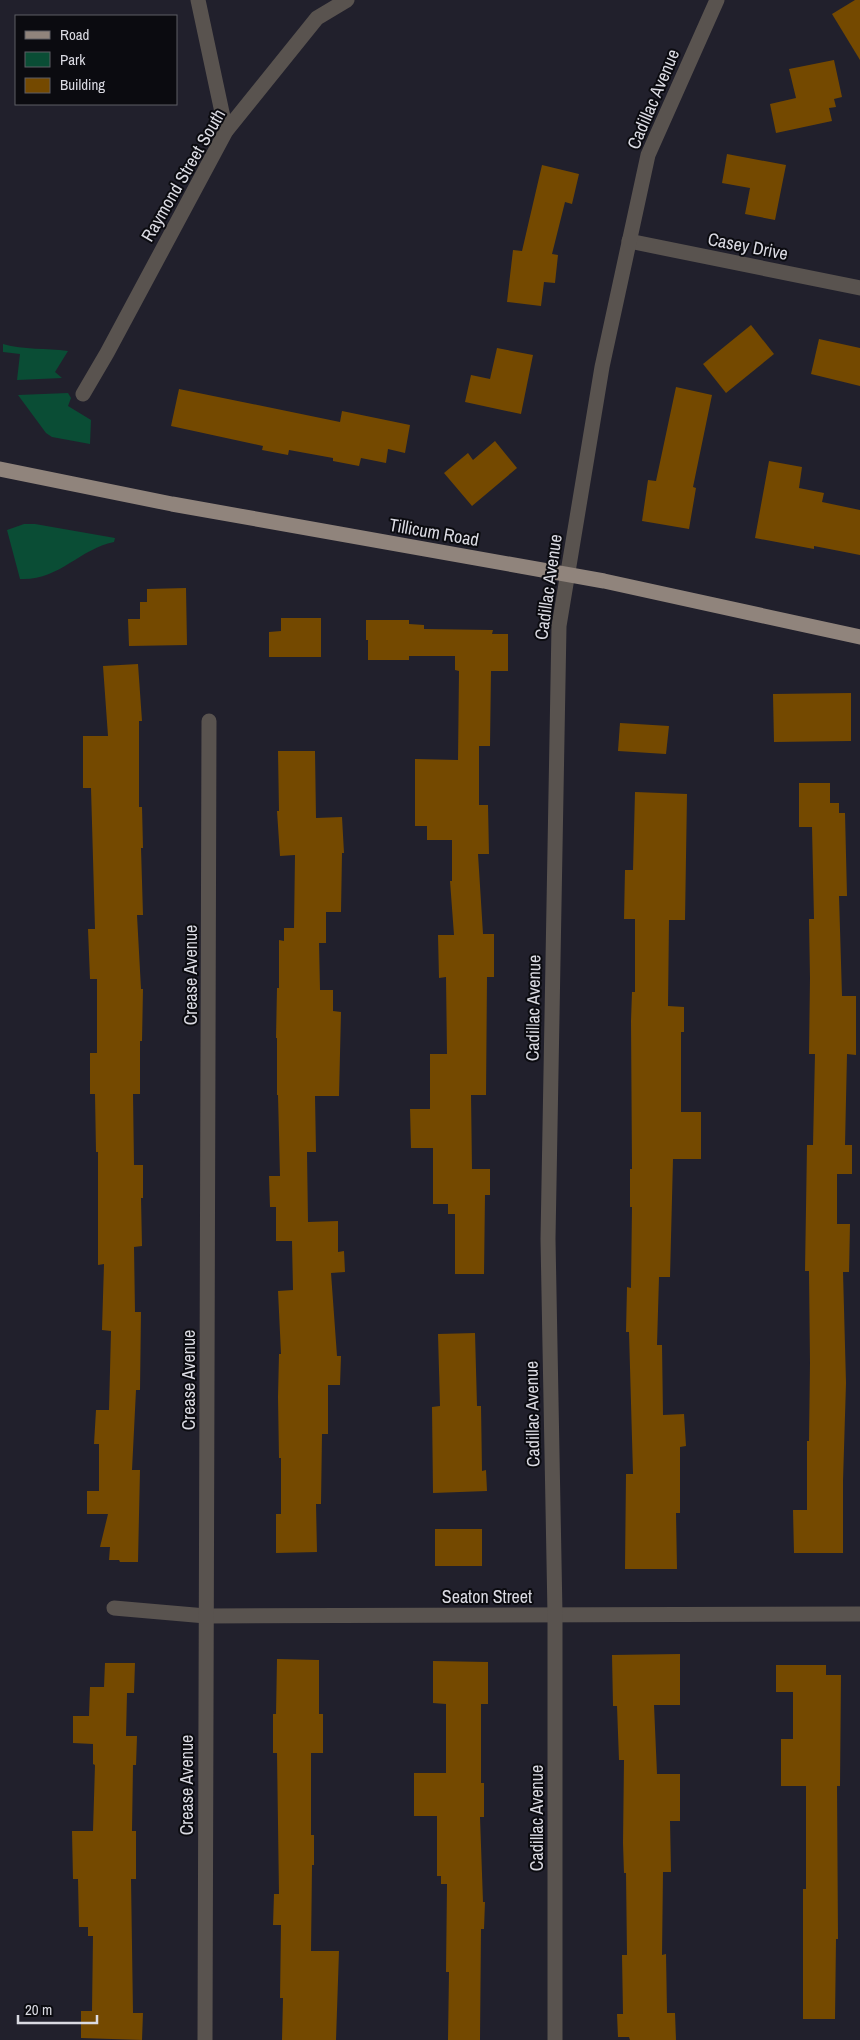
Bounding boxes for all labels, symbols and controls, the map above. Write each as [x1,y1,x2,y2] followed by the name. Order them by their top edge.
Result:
[15,15,178,105] legend
[60,24,89,45] text: Road
[621,45,685,153] street label: Cadillac Avenue
[60,49,86,70] text: Park
[60,74,105,95] text: Building
[135,104,231,246] street label: Raymond Street South
[706,226,790,266] street label: Casey Drive
[387,512,481,552] street label: Tillicum Road
[528,533,568,641] street label: Cadillac Avenue
[178,925,203,1025] street label: Crease Avenue
[520,955,546,1061] street label: Cadillac Avenue
[176,1330,201,1430] street label: Crease Avenue
[519,1361,545,1467] street label: Cadillac Avenue
[442,1584,532,1609] street label: Seaton Street
[174,1735,199,1835] street label: Crease Avenue
[524,1765,549,1871] street label: Cadillac Avenue
[18,1992,96,2024] scale bar
[25,1999,52,2020] text: 20 m

